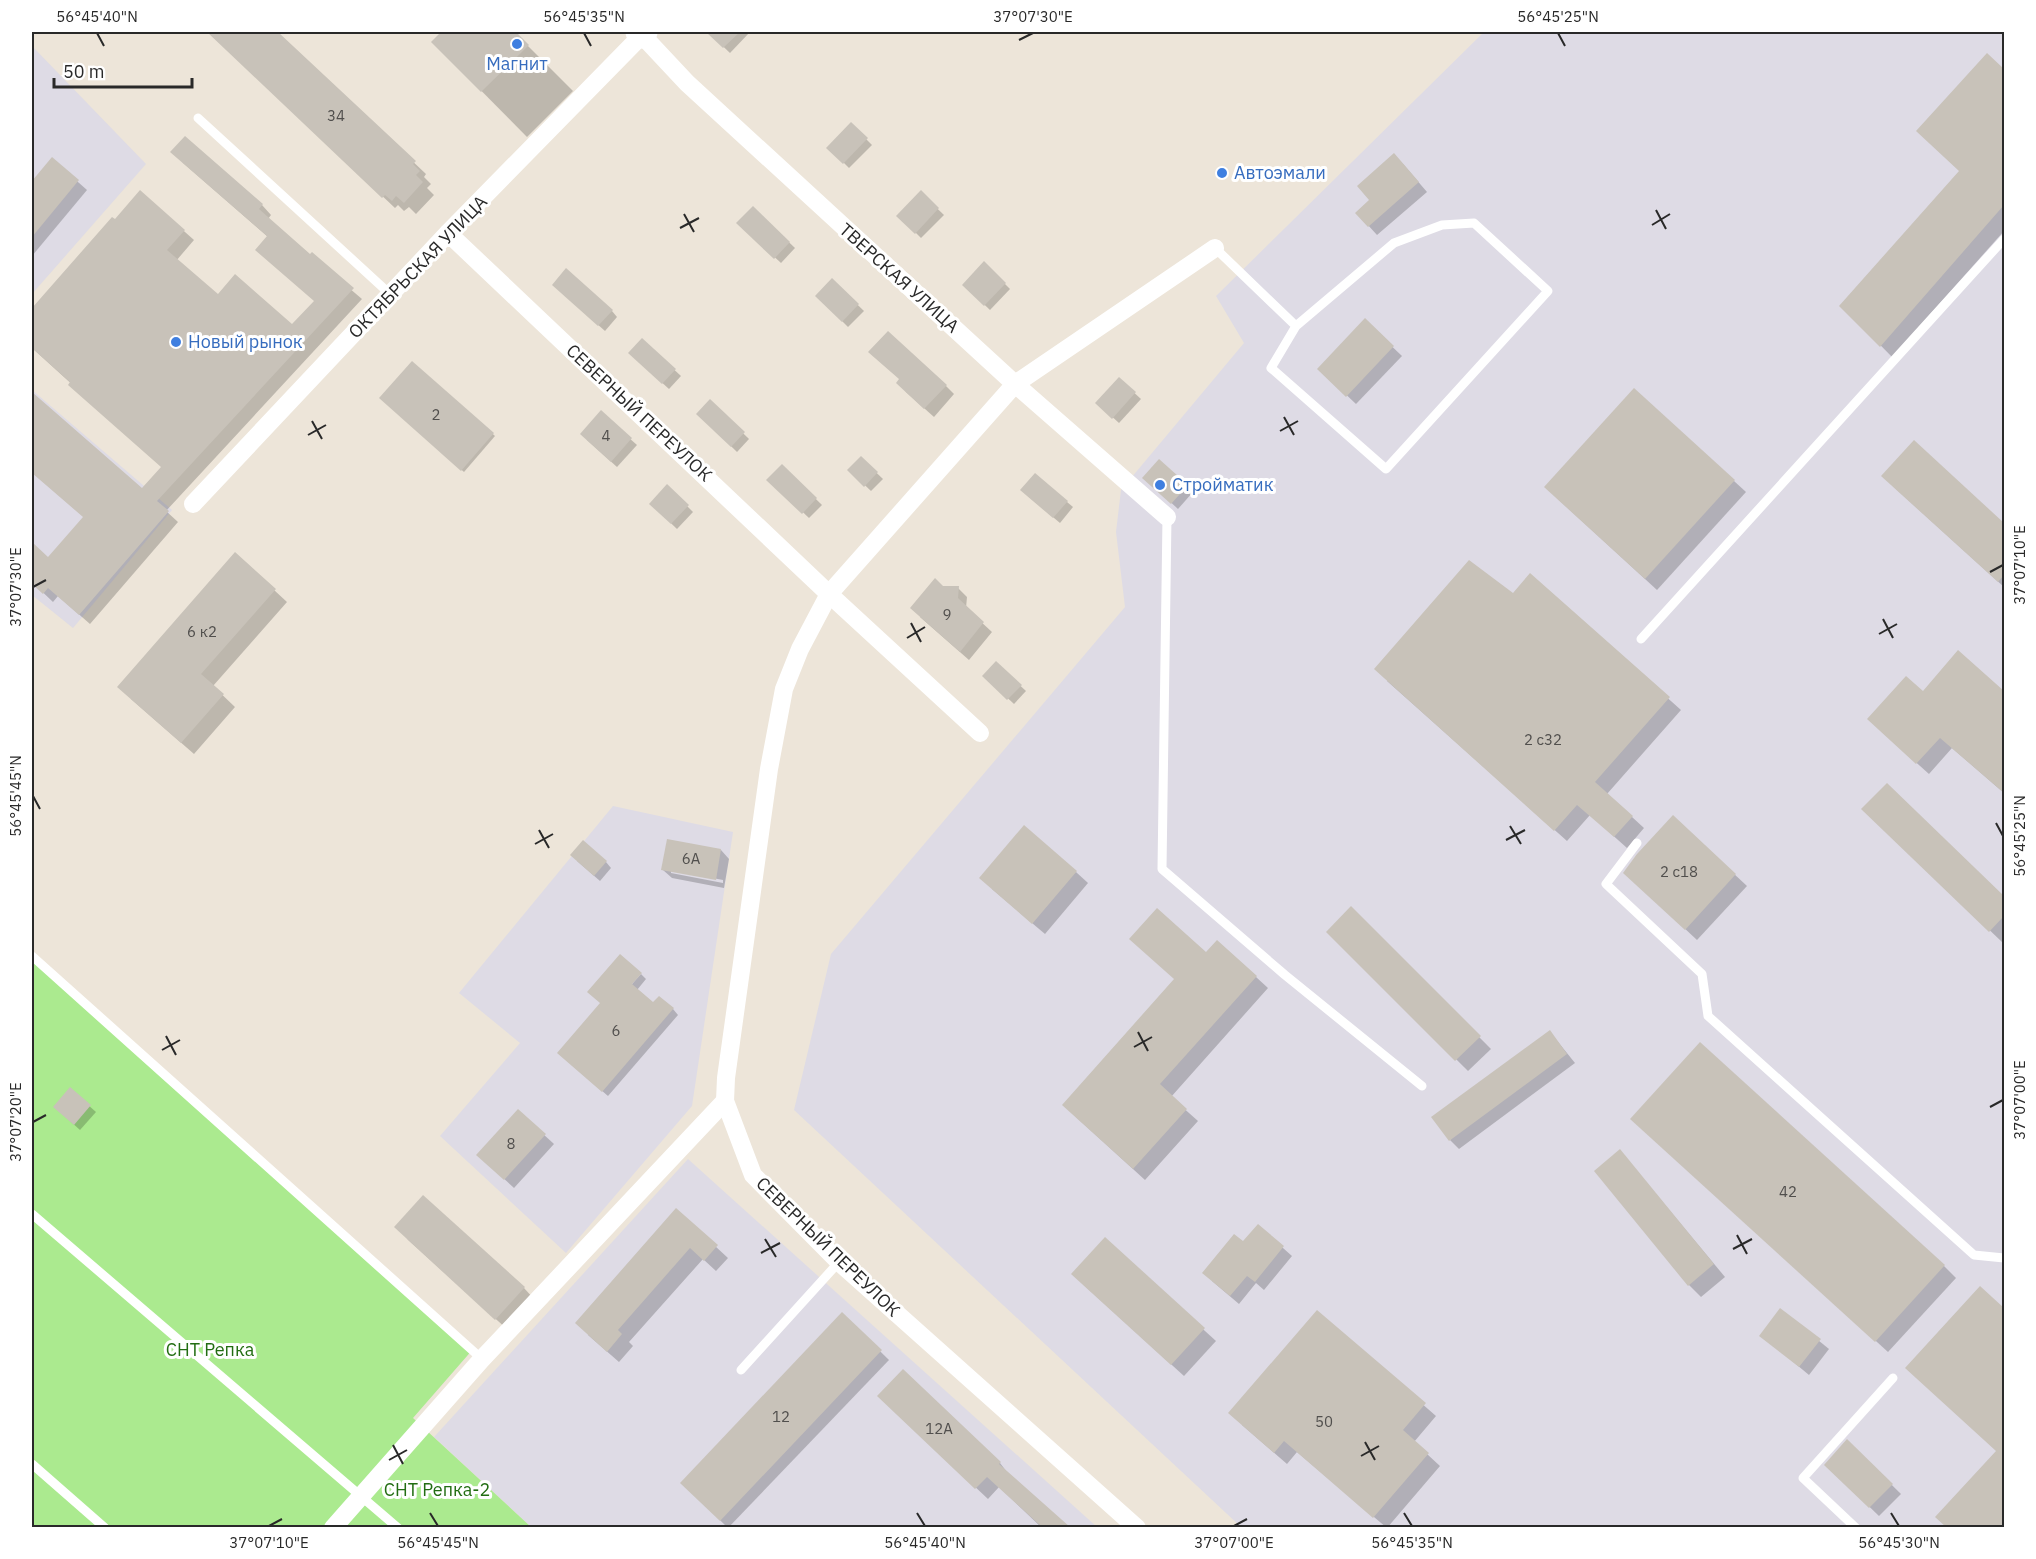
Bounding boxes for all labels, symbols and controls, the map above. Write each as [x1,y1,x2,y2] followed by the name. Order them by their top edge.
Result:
[56,7,138,26] text: 56°45'40"N
[543,7,625,26] text: 56°45'35"N
[993,7,1073,26] text: 37°07'30"E
[1517,7,1599,26] text: 56°45'25"N
[510,37,524,51] marker: Магнит
[54,51,192,89] scale bar
[486,52,548,75] place label: Магнит
[63,60,105,83] text: 50 m
[327,106,345,125] house number: 34
[1234,161,1326,184] place label: Автоэмали
[1215,166,1229,180] marker: Автоэмали
[343,190,492,343] street label: ОКТЯБРЬСКАЯ УЛИЦА
[835,218,964,338] street label: ТВЕРСКАЯ УЛИЦА
[188,330,303,353] place label: Новый рынок
[169,335,183,349] marker: Новый рынок
[561,339,717,486] street label: СЕВЕРНЫЙ ПЕРЕУЛОК
[431,405,441,424] house number: 2
[601,426,611,445] house number: 4
[1172,473,1274,496] place label: Стройматик
[1153,478,1167,492] marker: Стройматик
[2010,525,2029,605] text: 37°07'10"E
[6,547,25,627] text: 37°07'30"E
[942,605,952,624] house number: 9
[187,622,217,641] house number: 6 к2
[1524,730,1562,749] house number: 2 с32
[6,755,25,837] text: 56°45'45"N
[2010,795,2029,877] text: 56°45'25"N
[682,849,701,868] house number: 6А
[1660,862,1698,881] house number: 2 с18
[611,1021,621,1040] house number: 6
[2010,1060,2029,1140] text: 37°07'00"E
[6,1082,25,1162] text: 37°07'20"E
[506,1134,516,1153] house number: 8
[752,1172,905,1321] street label: СЕВЕРНЫЙ ПЕРЕУЛОК
[1779,1182,1797,1201] house number: 42
[166,1338,255,1361] park label: СНТ Репка
[772,1407,790,1426] house number: 12
[1315,1412,1333,1431] house number: 50
[925,1419,953,1438] house number: 12А
[384,1478,490,1501] park label: СНТ Репка-2
[229,1533,309,1552] text: 37°07'10"E
[397,1533,479,1552] text: 56°45'45"N
[884,1533,966,1552] text: 56°45'40"N
[1194,1533,1274,1552] text: 37°07'00"E
[1371,1533,1453,1552] text: 56°45'35"N
[1858,1533,1940,1552] text: 56°45'30"N

